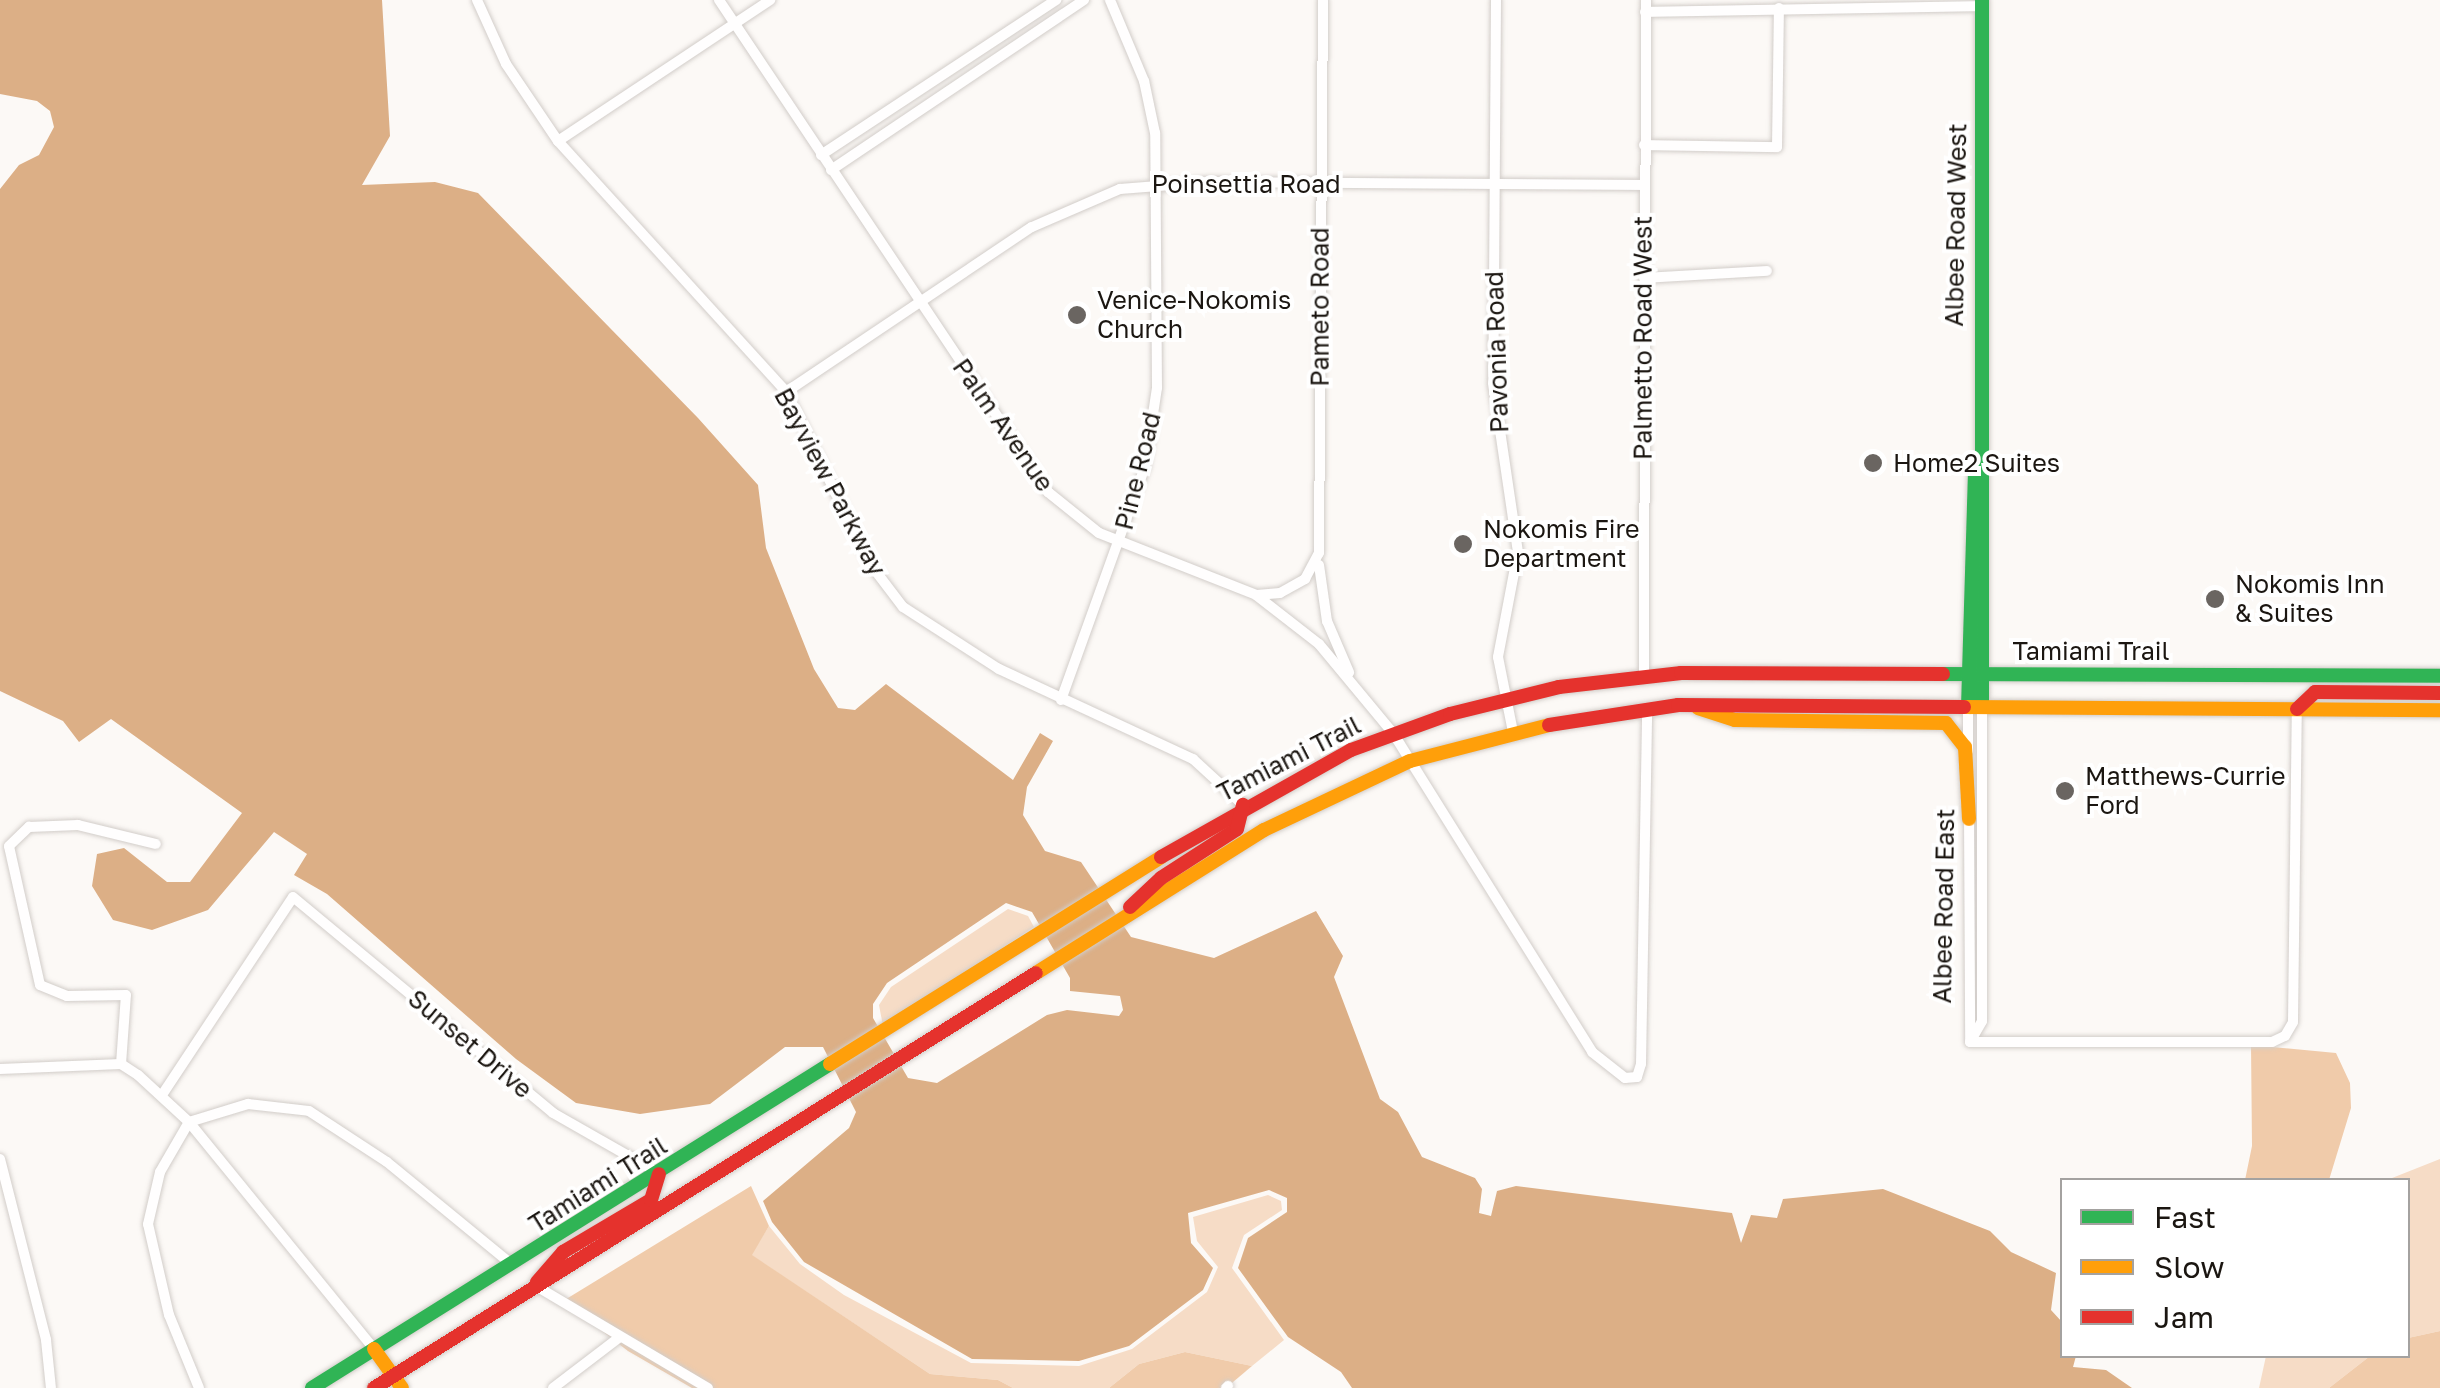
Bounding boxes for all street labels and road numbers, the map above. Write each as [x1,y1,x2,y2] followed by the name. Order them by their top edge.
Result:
[1939,123,1973,327] street label: Albee Road West
[1151,169,1341,199] street label: Poinsettia Road
[1628,216,1658,460] street label: Palmetto Road West
[1305,227,1335,387] street label: Pameto Road
[1479,271,1515,433] street label: Pavonia Road
[946,353,1060,497] street label: Palm Avenue
[768,383,892,581] street label: Bayview Parkway
[1109,409,1167,533] street label: Pine Road
[2013,636,2169,666] street label: Tamiami Trail
[1212,710,1366,808] street label: Tamiami Trail
[1927,808,1961,1004] street label: Albee Road East
[402,984,538,1104] street label: Sunset Drive
[523,1131,673,1239] street label: Tamiami Trail

